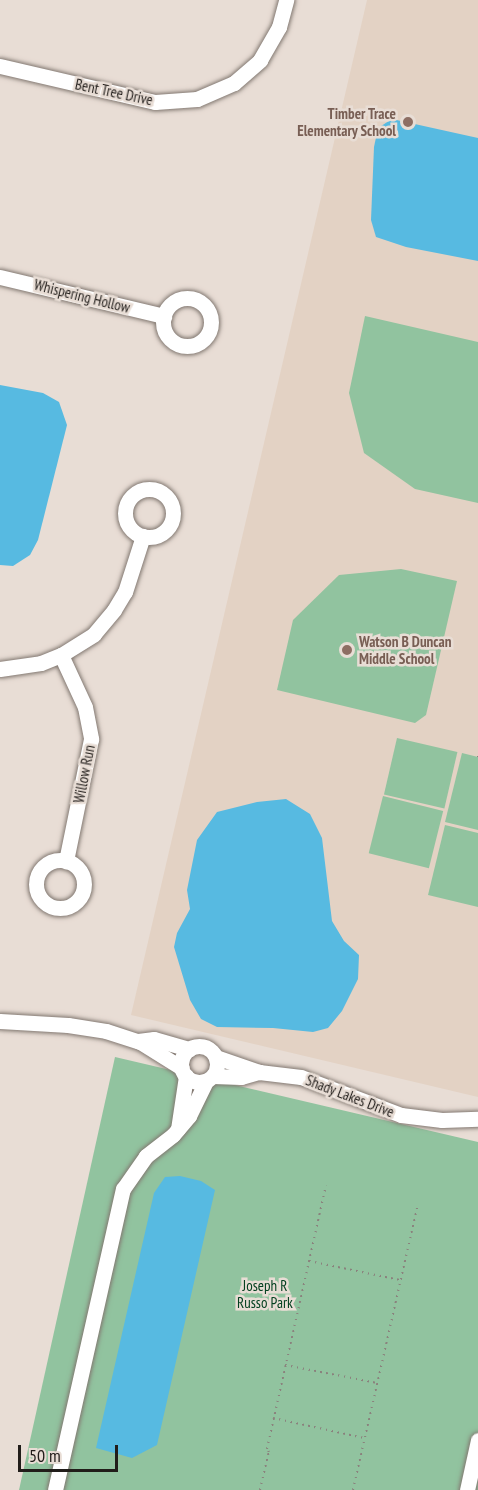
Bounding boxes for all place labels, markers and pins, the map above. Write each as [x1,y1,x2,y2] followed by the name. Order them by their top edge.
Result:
[297,104,396,139] place label: Timber Trace Elementary School
[401,115,415,129] marker: Timber Trace Elementary School
[359,632,451,667] place label: Watson B Duncan Middle School
[340,643,354,657] marker: Watson B Duncan Middle School

